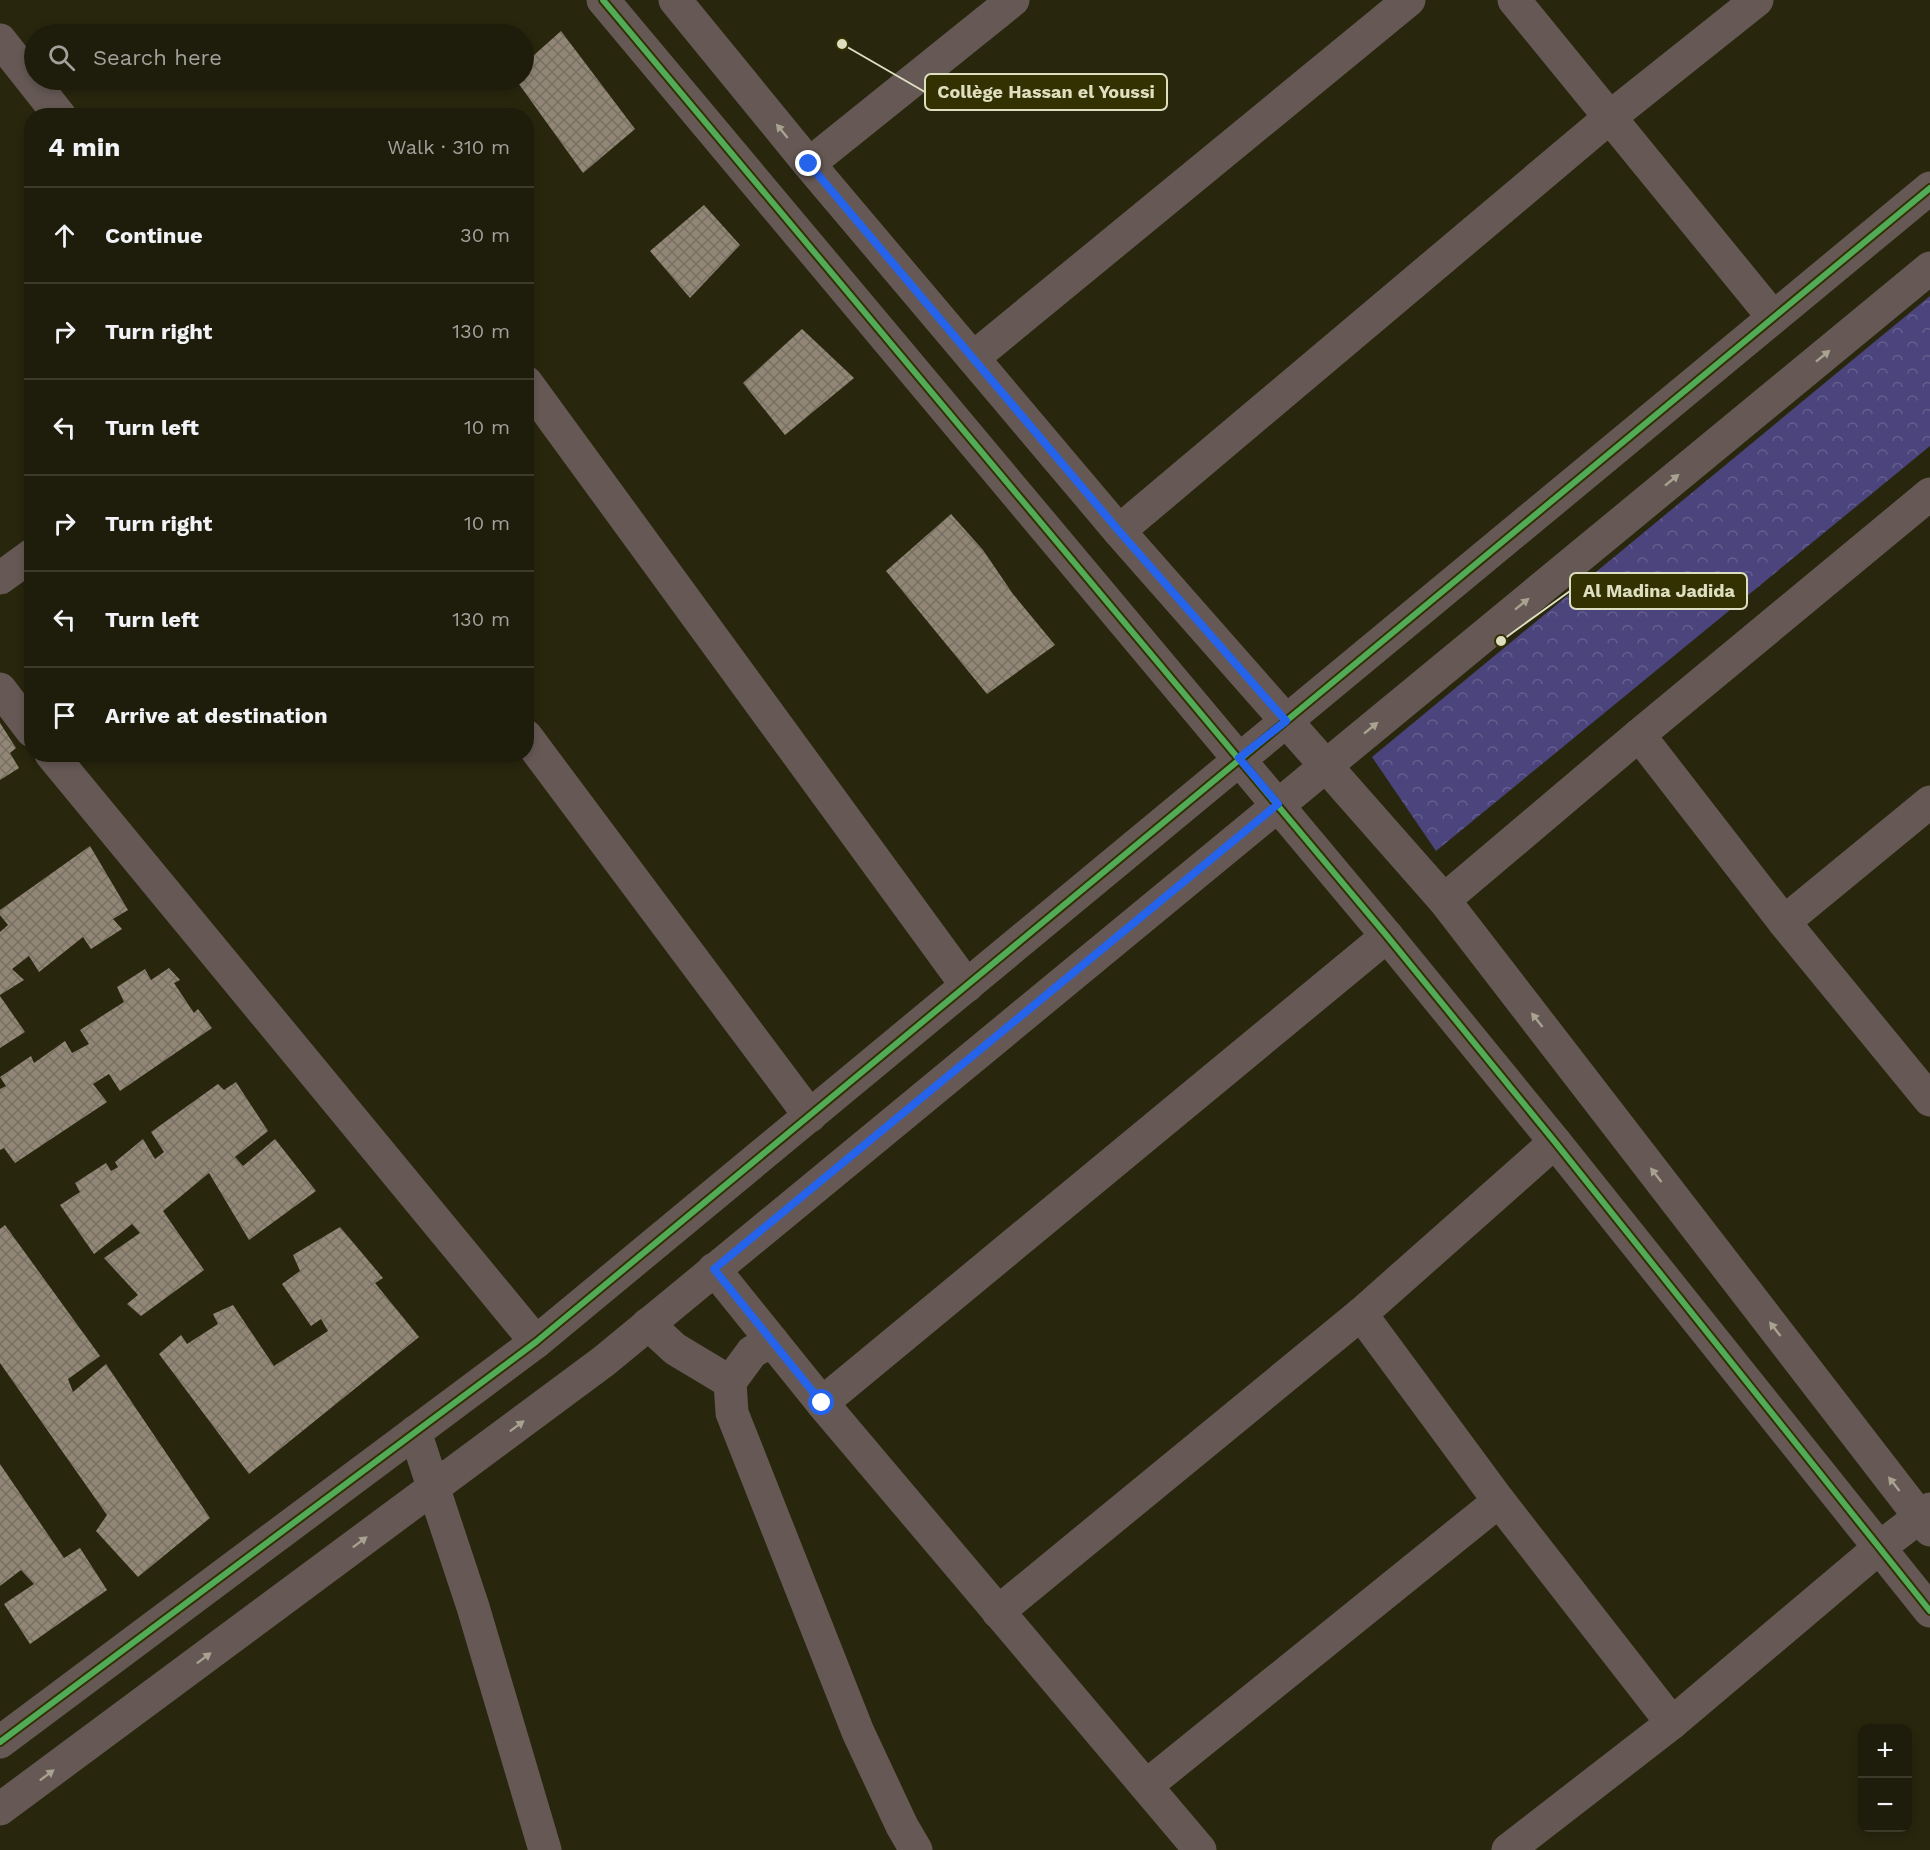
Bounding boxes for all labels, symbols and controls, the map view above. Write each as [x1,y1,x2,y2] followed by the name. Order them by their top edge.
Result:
[24,24,534,90] search box
[45,41,78,74] icon: search
[93,45,222,70] text: Search here
[925,74,1167,110] callout: Collège Hassan el Youssi
[937,81,1155,102] text: Collège Hassan el Youssi
[776,124,789,139] one-way arrow
[48,132,120,162] text: 4 min
[387,135,510,159] text: Walk · 310 m
[795,150,821,176] route end
[48,219,81,252] icon: ahead
[105,223,203,248] text: Continue
[460,223,510,247] text: 30 m
[48,315,81,348] icon: right
[105,319,212,344] text: Turn right
[452,319,510,343] text: 130 m
[1815,350,1830,363] one-way arrow
[48,411,81,444] icon: left
[105,415,199,440] text: Turn left
[464,415,510,439] text: 10 m
[1664,474,1679,487] one-way arrow
[48,507,81,540] icon: right
[105,511,212,536] text: Turn right
[464,511,510,535] text: 10 m
[1570,573,1747,609] callout: Al Madina Jadida
[1583,580,1736,601] text: Al Madina Jadida
[1514,598,1529,611] one-way arrow
[48,603,81,636] icon: left
[105,607,199,632] text: Turn left
[452,607,510,631] text: 130 m
[48,699,81,732] icon: arrive
[105,703,328,728] text: Arrive at destination
[1363,721,1379,734] one-way arrow
[1531,1013,1543,1028] one-way arrow
[1650,1167,1662,1182] one-way arrow
[1769,1322,1781,1337] one-way arrow
[808,1389,834,1415] route start
[508,1420,524,1432] one-way arrow
[1888,1476,1900,1491] one-way arrow
[352,1536,368,1548] one-way arrow
[196,1653,211,1665] one-way arrow
[1858,1724,1912,1832] map controls
[1858,1724,1912,1778] button: +
[39,1768,55,1781] one-way arrow
[1858,1778,1912,1832] button: −

